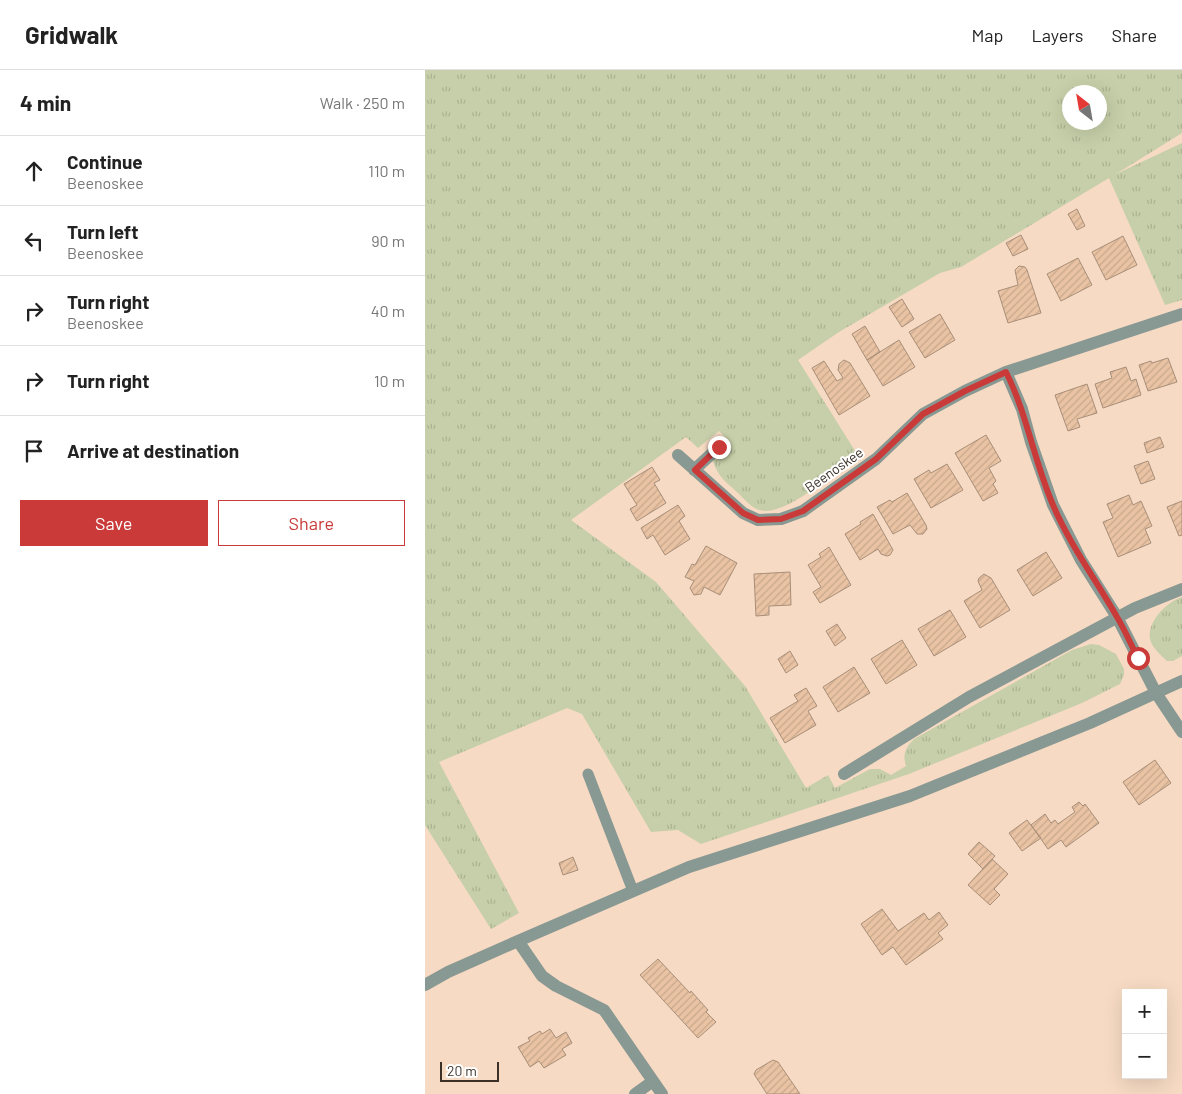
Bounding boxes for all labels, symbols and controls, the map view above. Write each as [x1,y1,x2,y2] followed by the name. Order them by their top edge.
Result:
[25,20,118,49] text: Gridwalk
[971,24,1003,46] text: Map
[1031,24,1084,46] text: Layers
[1112,24,1157,46] text: Share
[1062,85,1107,130] north arrow
[20,90,71,115] text: 4 min
[320,93,405,112] text: Walk · 250 m
[67,150,143,173] text: Continue
[20,157,48,185] icon: ahead
[368,161,405,180] text: 110 m
[67,173,144,192] text: Beenoskee
[67,220,138,243] text: Turn left
[20,227,48,255] icon: left
[371,231,405,250] text: 90 m
[67,243,144,262] text: Beenoskee
[67,290,149,313] text: Turn right
[20,297,48,325] icon: right
[371,301,405,320] text: 40 m
[67,313,144,332] text: Beenoskee
[20,367,48,395] icon: right
[67,369,149,392] text: Turn right
[374,371,405,390] text: 10 m
[708,436,731,459] route end
[20,437,48,465] icon: arrive
[67,439,239,462] text: Arrive at destination
[801,443,866,496] street label: Beenoskee
[20,500,208,546] button: Save
[218,500,405,546] button: Share
[1127,647,1150,670] route start
[1122,989,1167,1079] map controls
[1122,989,1167,1034] button: +
[1122,1034,1167,1079] button: −
[440,1059,499,1082] scale bar
[447,1062,477,1079] text: 20 m

